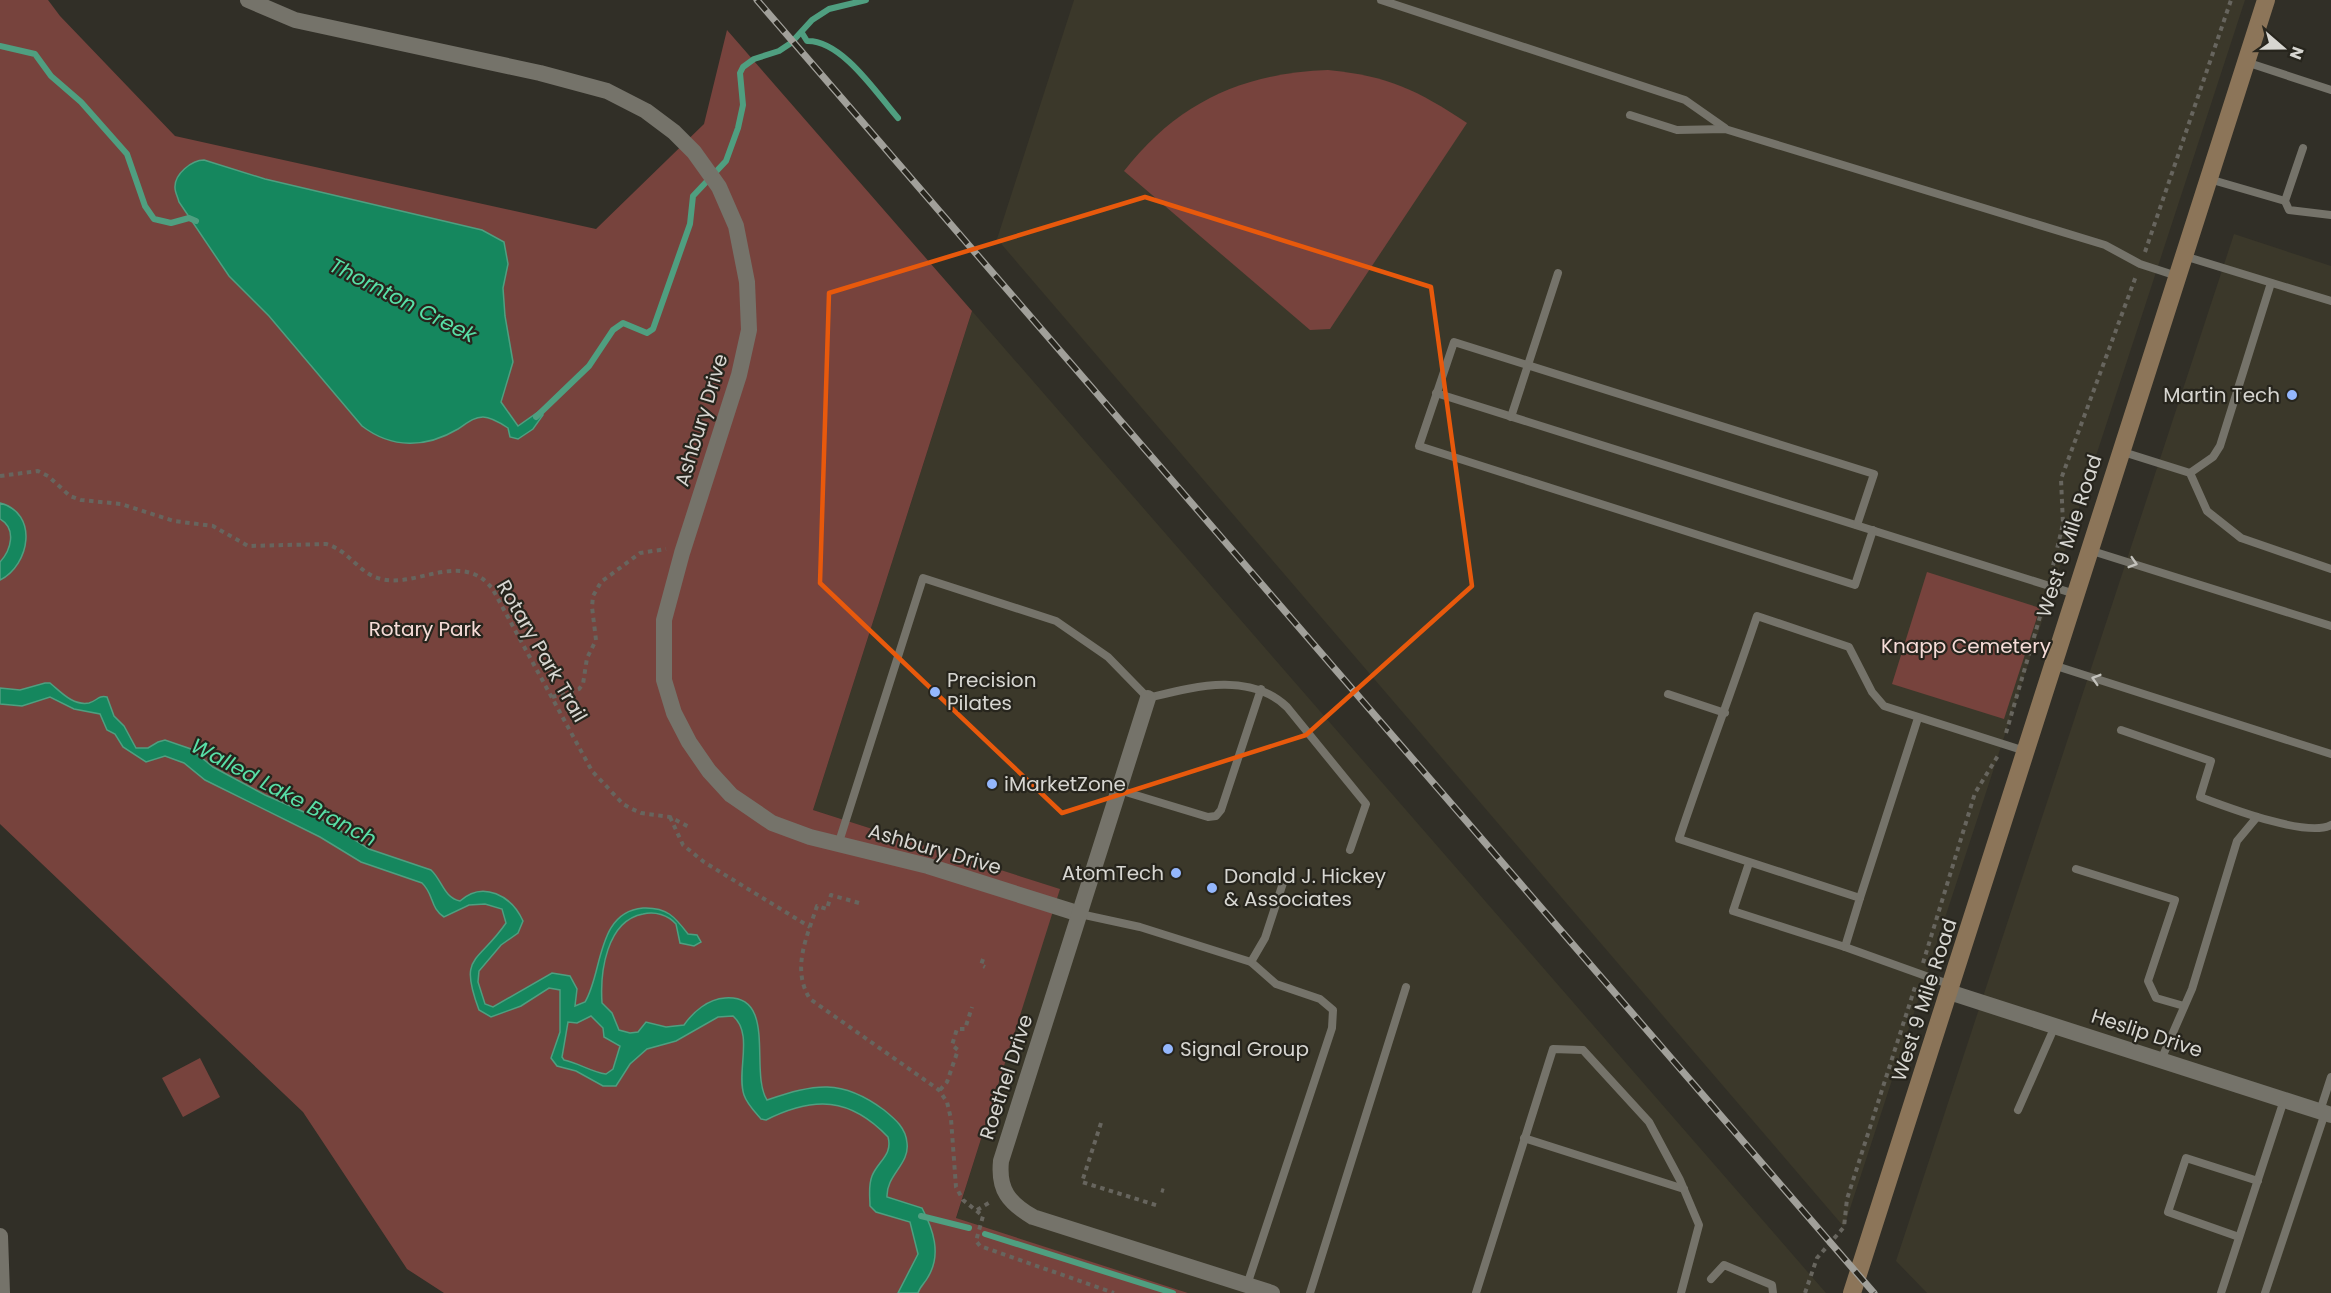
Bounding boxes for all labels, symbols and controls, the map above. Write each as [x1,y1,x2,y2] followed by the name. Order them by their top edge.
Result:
[2253,18,2313,78] north arrow
[2284,43,2309,63] text: N
[325,250,482,350] water label: Thornton Creek
[668,350,734,490] street label: Ashbury Drive
[2163,381,2280,409] place label: Martin Tech
[2285,388,2299,402] marker: Martin Tech
[2029,451,2109,621] street label: West 9 Mile Road
[2127,556,2138,568] one-way arrow
[490,575,594,727] street label: Rotary Park Trail
[369,615,482,643] park label: Rotary Park
[1881,632,2051,660] park label: Knapp Cemetery
[947,666,1036,717] place label: Precision Pilates
[2091,674,2102,686] one-way arrow
[928,685,942,699] marker: Precision Pilates
[186,731,382,853] water label: Walled Lake Branch
[1004,770,1126,798] place label: iMarketZone
[985,777,999,791] marker: iMarketZone
[865,817,1005,881] street label: Ashbury Drive
[1062,859,1164,887] place label: AtomTech
[1224,862,1386,913] place label: Donald J. Hickey & Associates
[1169,866,1183,880] marker: AtomTech
[1205,881,1219,895] marker: Donald J. Hickey & Associates
[1884,915,1964,1085] street label: West 9 Mile Road
[2088,1002,2206,1064] street label: Heslip Drive
[973,1011,1039,1143] street label: Roethel Drive
[1180,1035,1309,1063] place label: Signal Group
[1161,1042,1175,1056] marker: Signal Group

